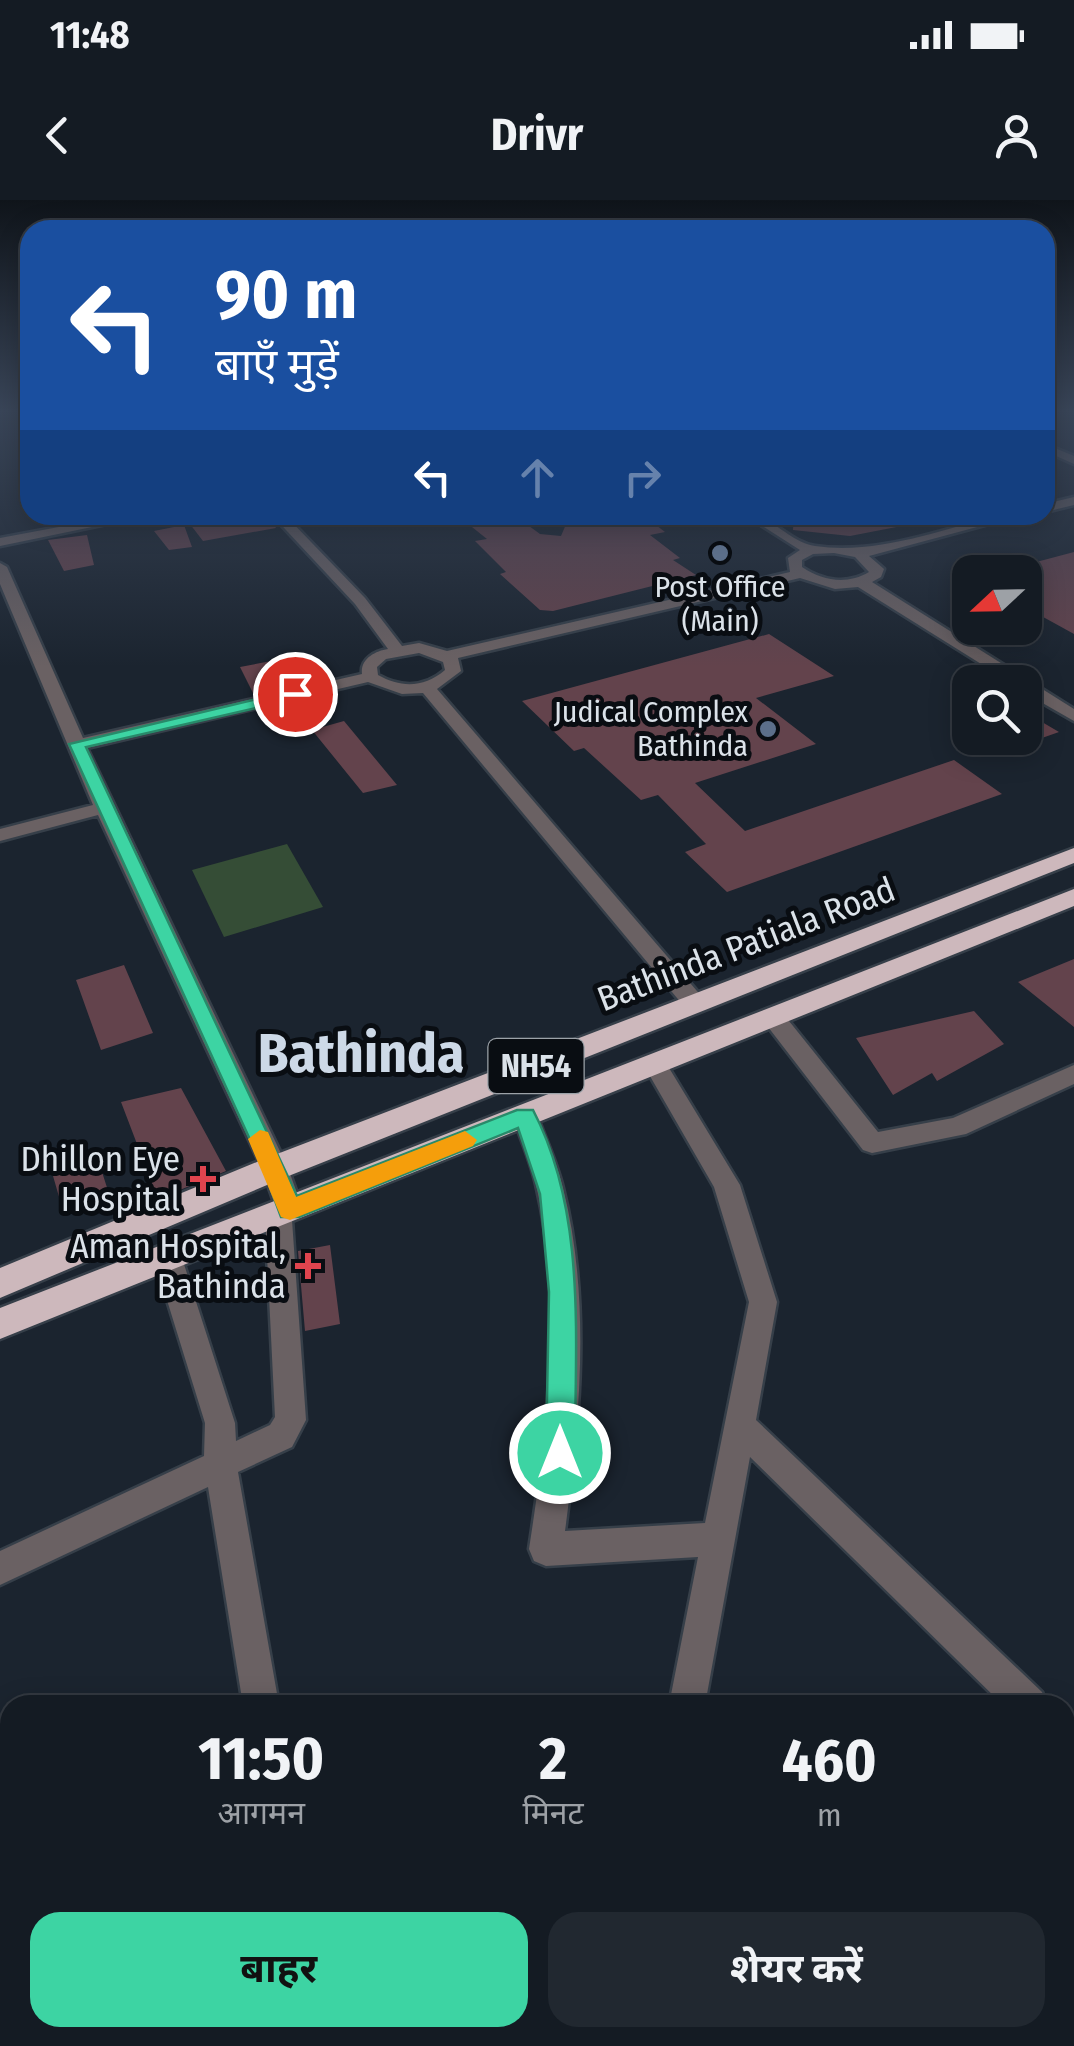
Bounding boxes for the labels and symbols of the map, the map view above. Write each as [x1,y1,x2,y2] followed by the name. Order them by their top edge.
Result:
[709,542,731,564] marker: Post Office (Main)
[952,555,1042,645] north arrow
[654,569,786,639] place label: Post Office (Main)
[253,652,338,737] pin
[554,694,749,764] place label: Judical Complex Bathinda
[757,718,779,740] marker: Judical Complex Bathinda
[591,868,901,1020] street label: Bathinda Patiala Road
[258,1021,464,1087] district label: Bathinda
[488,1039,584,1093] road number: NH54
[21,1138,180,1220] place label: Dhillon Eye Hospital
[190,1166,216,1192] marker: Dhillon Eye Hospital
[70,1225,286,1307] place label: Aman Hospital, Bathinda
[295,1253,321,1279] marker: Aman Hospital, Bathinda
[508,1401,612,1505] position arrow

